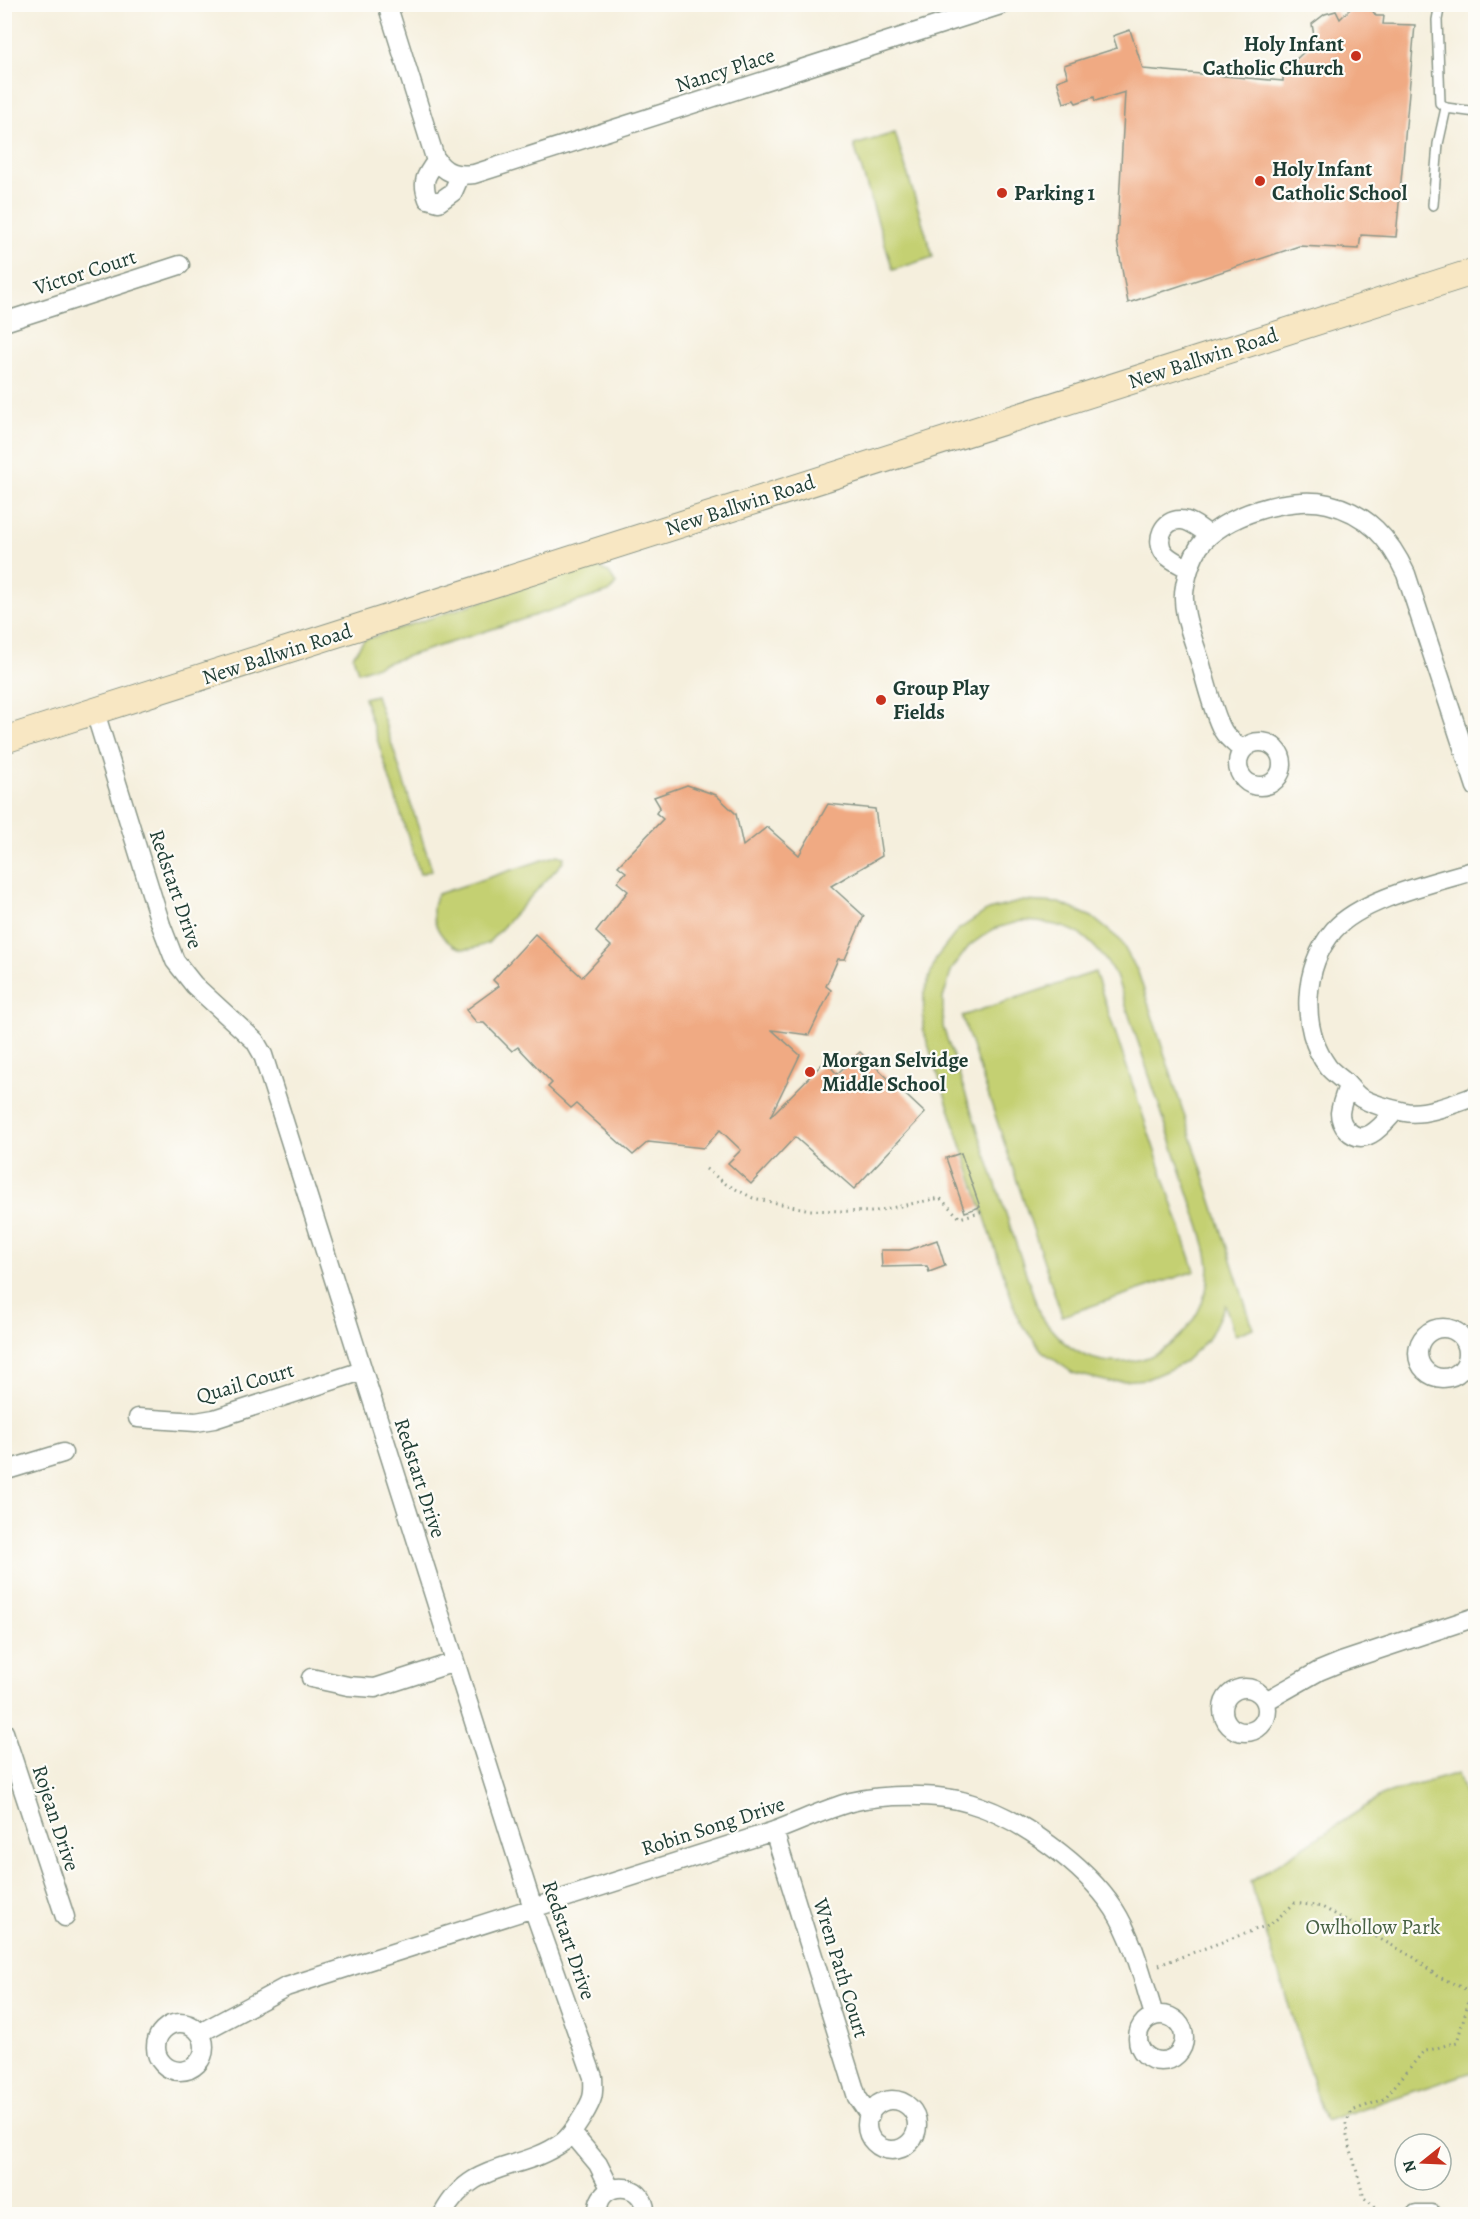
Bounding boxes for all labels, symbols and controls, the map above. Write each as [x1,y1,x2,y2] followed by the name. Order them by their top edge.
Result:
[1203,30,1344,82] place label: Holy Infant Catholic Church
[672,41,778,99] street label: Nancy Place
[1349,49,1363,63] marker: Holy Infant Catholic Church
[1272,155,1408,207] place label: Holy Infant Catholic School
[1253,174,1267,188] marker: Holy Infant Catholic School
[1014,179,1095,207] place label: Parking 1
[995,186,1009,200] marker: Parking 1
[29,242,140,302] street label: Victor Court
[1125,320,1282,395] street label: New Ballwin Road
[662,467,819,542] street label: New Ballwin Road
[199,616,356,691] street label: New Ballwin Road
[893,674,990,726] place label: Group Play Fields
[874,693,888,707] marker: Group Play Fields
[143,826,209,952] street label: Redstart Drive
[822,1046,969,1098] place label: Morgan Selvidge Middle School
[803,1065,817,1079] marker: Morgan Selvidge Middle School
[193,1356,297,1410] street label: Quail Court
[387,1415,453,1541] street label: Redstart Drive
[26,1761,86,1875] street label: Rojean Drive
[638,1790,788,1862] street label: Robin Song Drive
[536,1877,602,2003] street label: Redstart Drive
[806,1894,876,2041] street label: Wren Path Court
[1305,1913,1441,1941] park label: Owlhollow Park
[1393,2132,1453,2192] north arrow
[1397,2157,1422,2175] text: N

